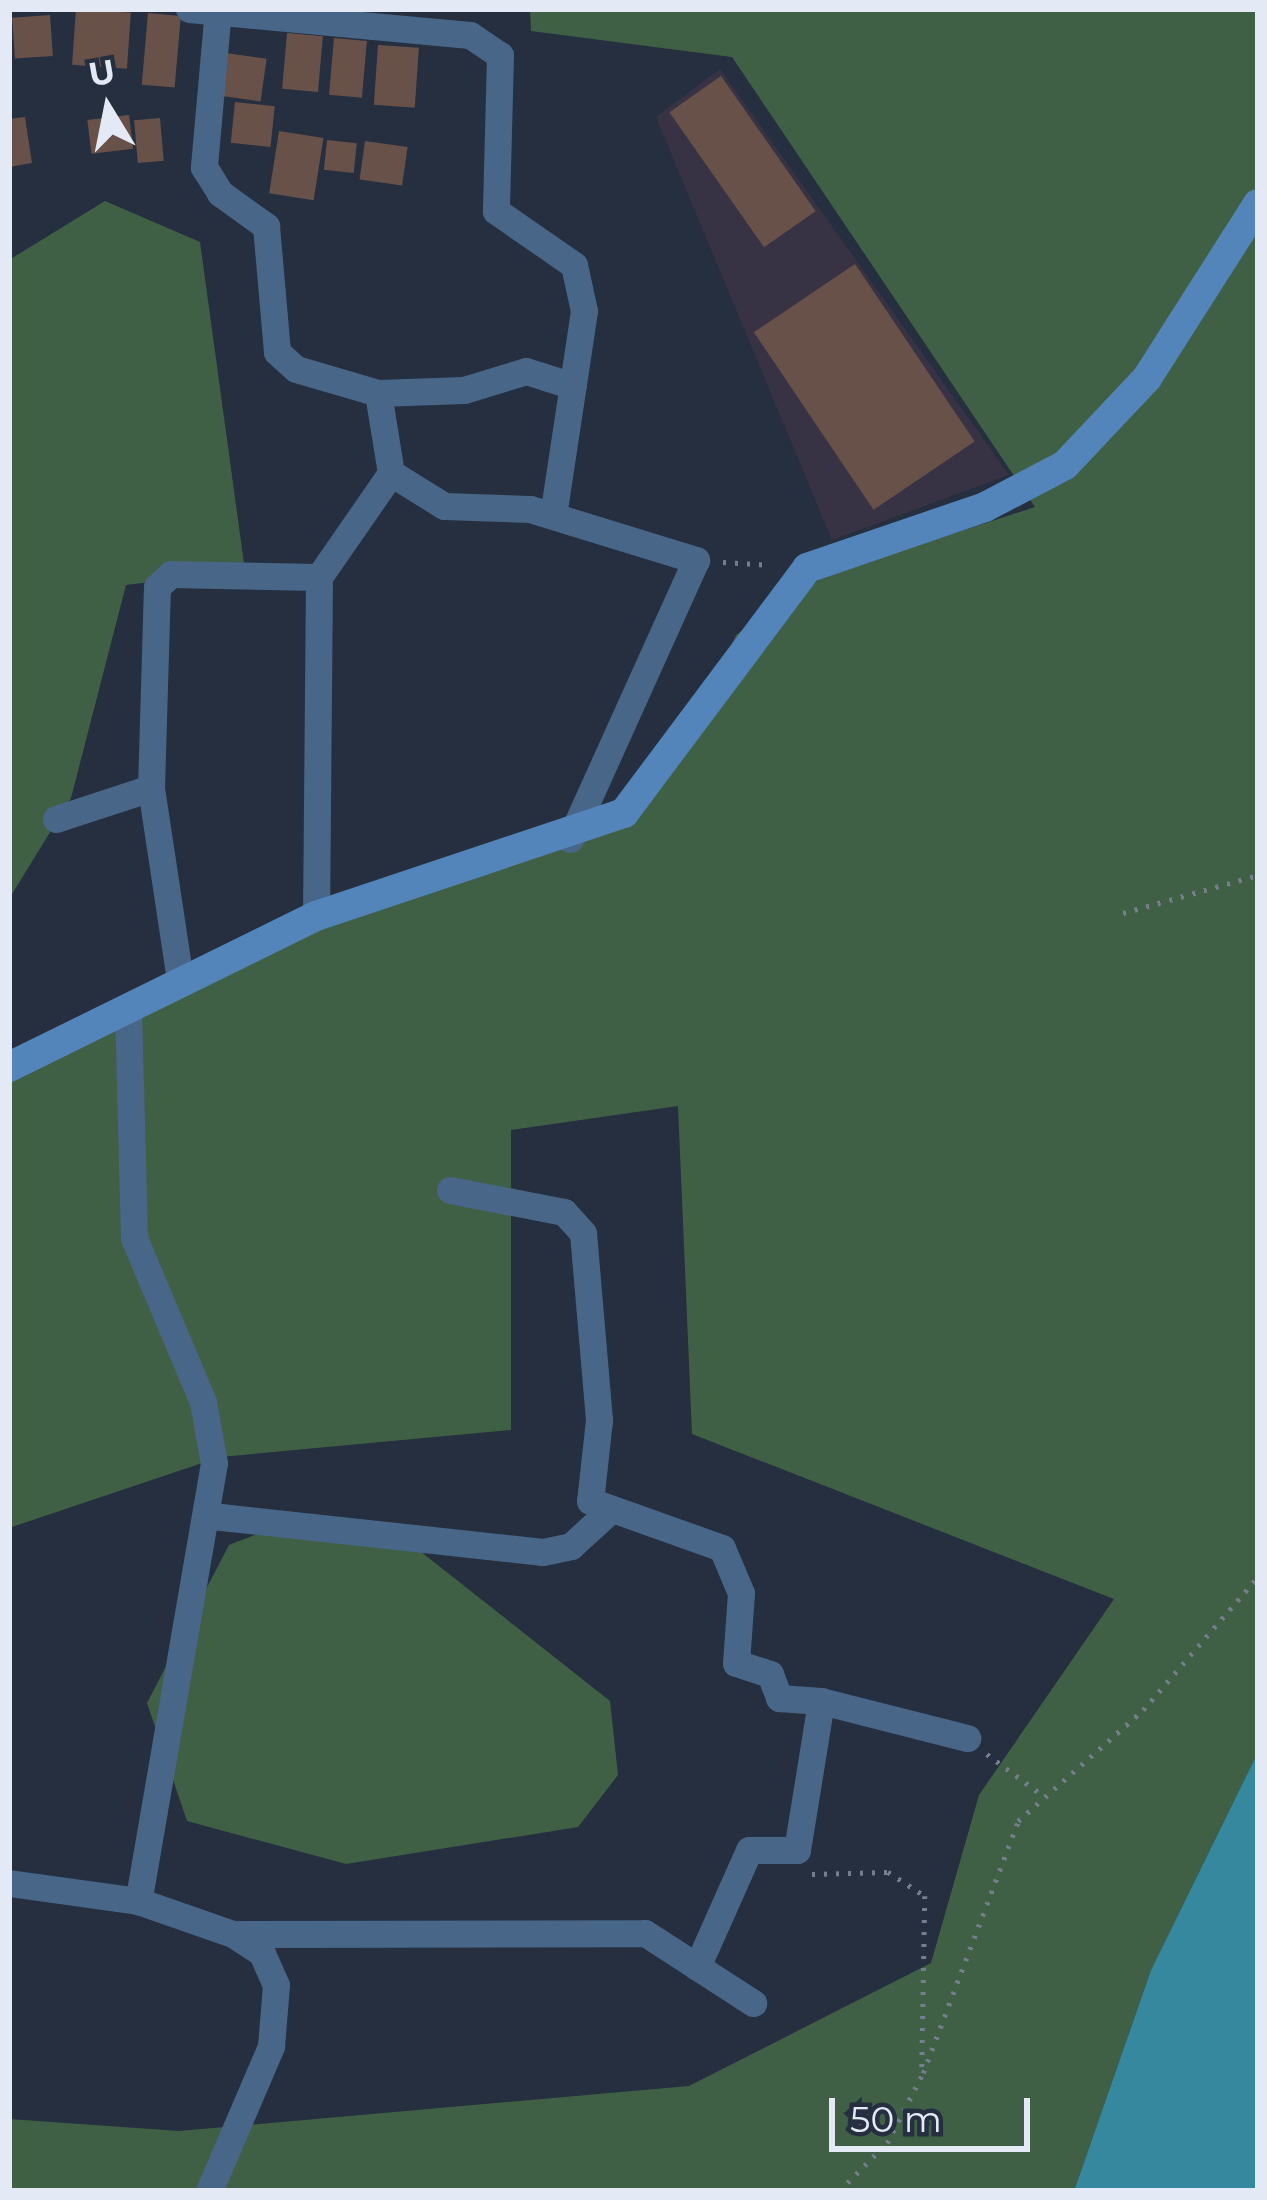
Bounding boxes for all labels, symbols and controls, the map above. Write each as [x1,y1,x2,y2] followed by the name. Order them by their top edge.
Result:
[48,48,168,168] north arrow
[85,51,118,95] text: U
[835,2074,1036,2148] scale bar
[850,2097,942,2141] text: 50 m

